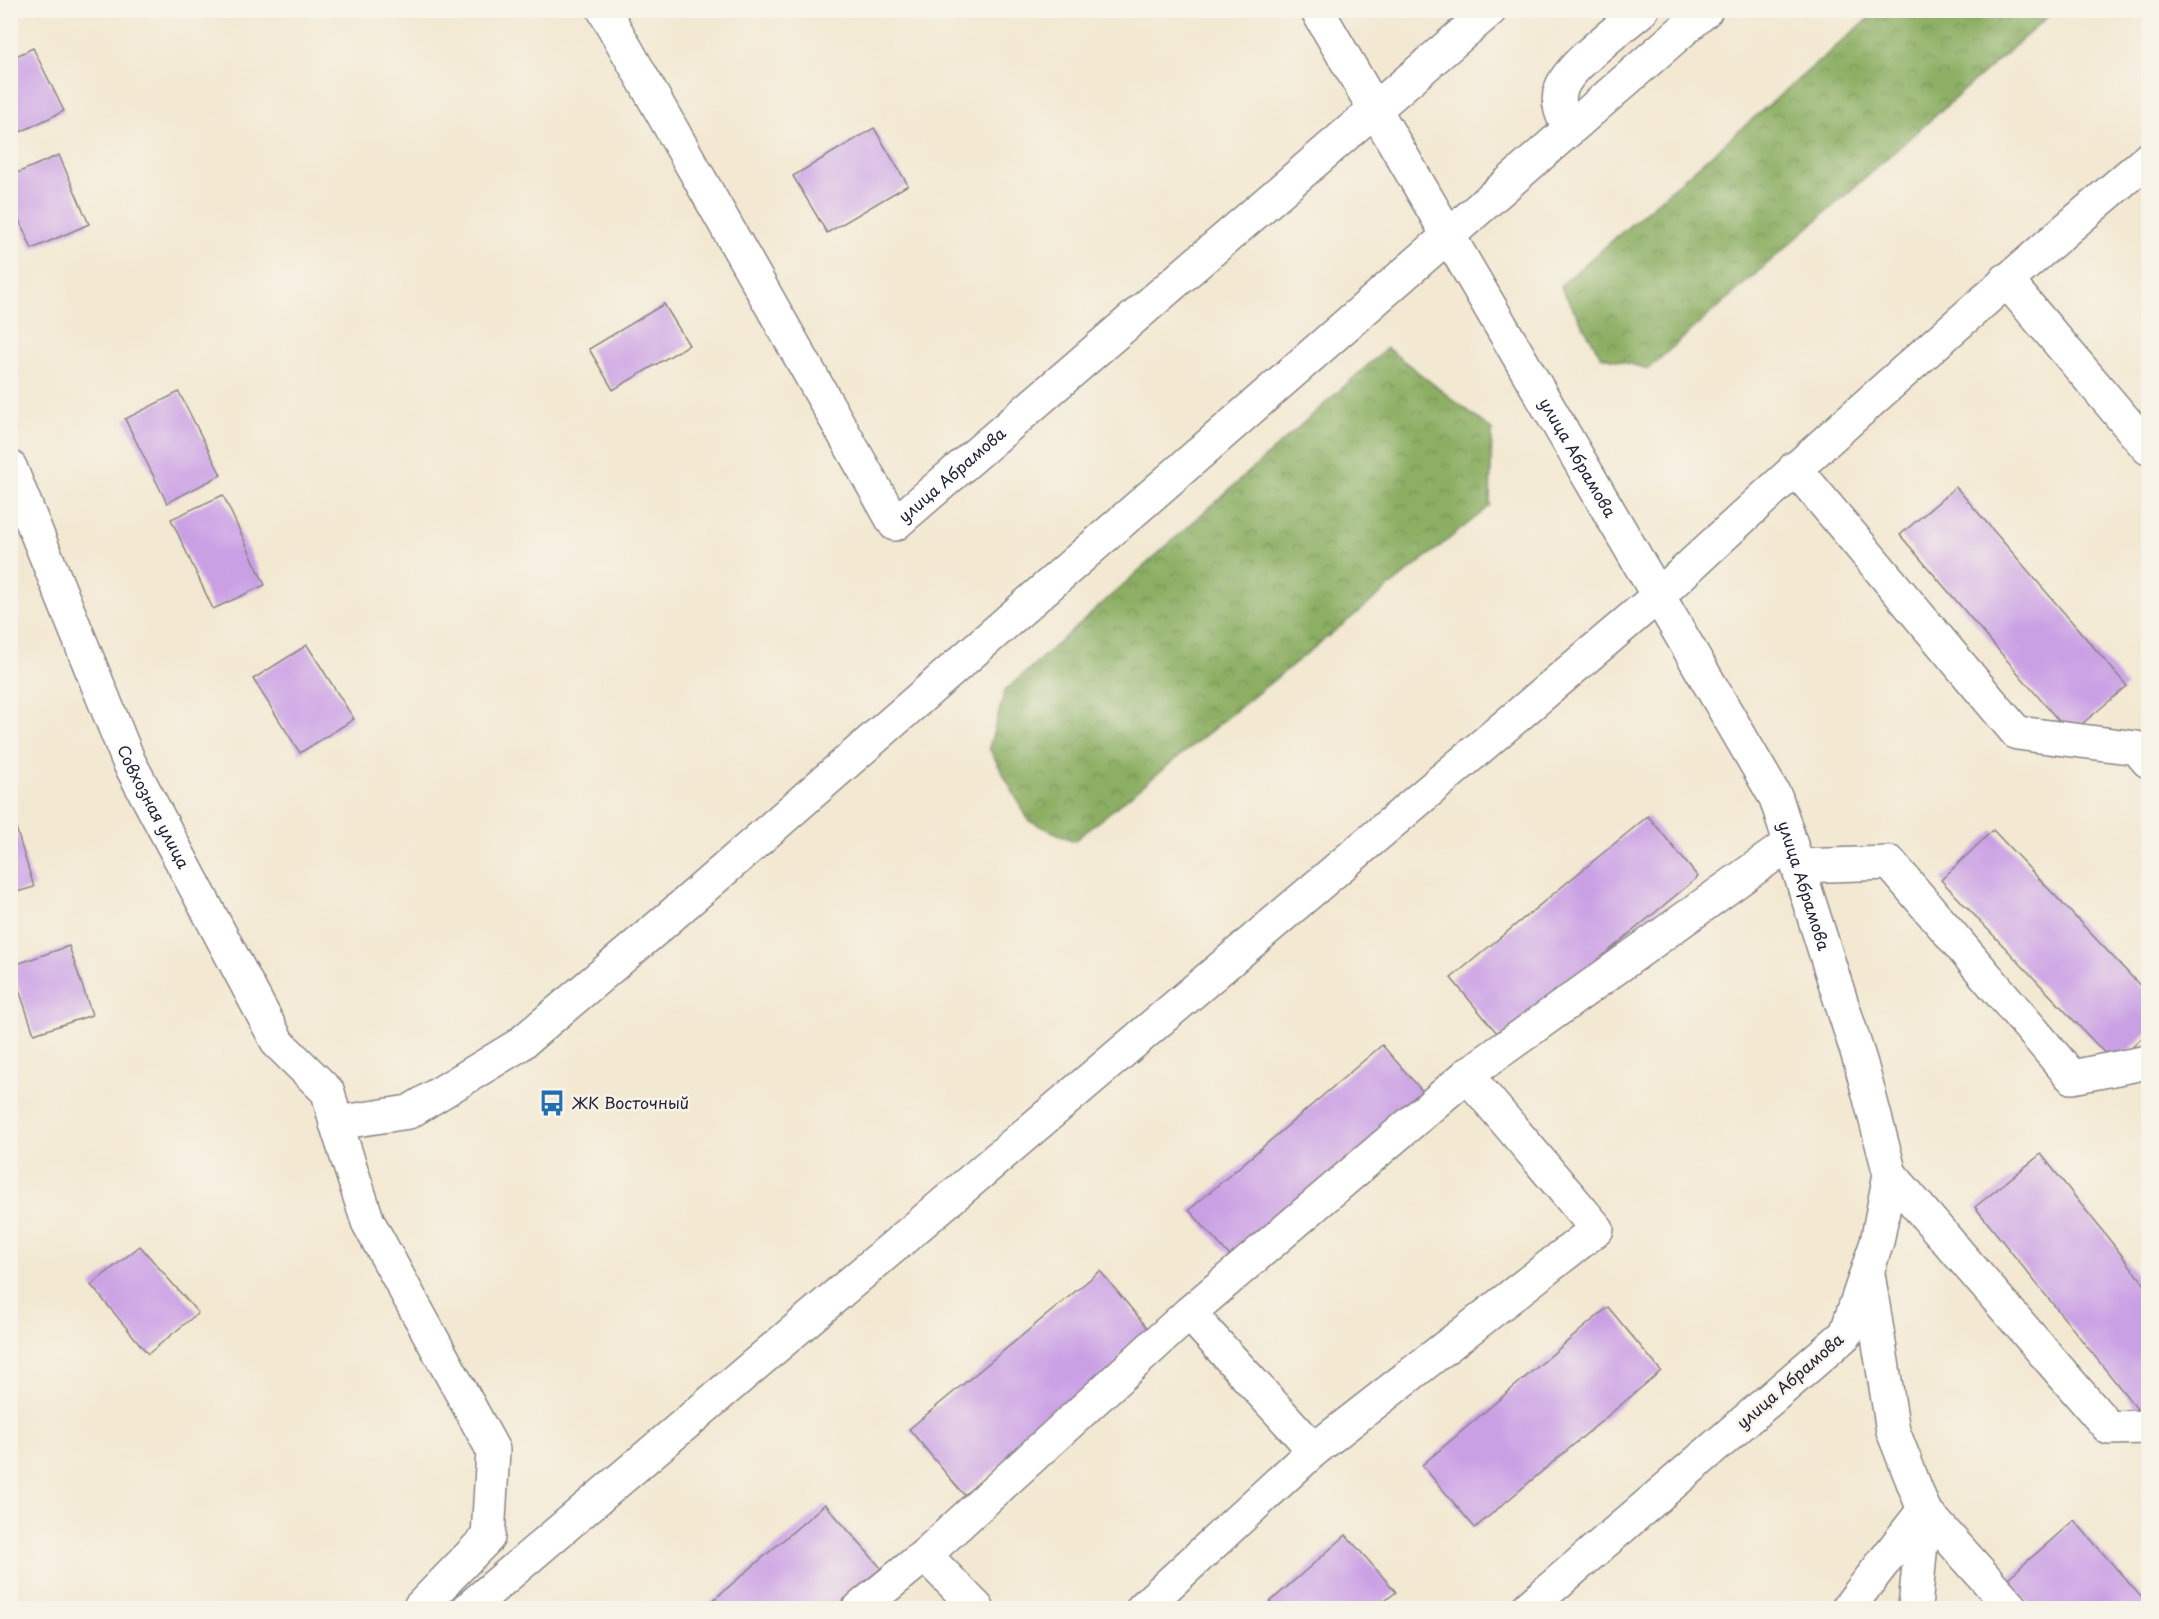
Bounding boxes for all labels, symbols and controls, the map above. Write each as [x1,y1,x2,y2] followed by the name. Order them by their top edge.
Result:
[1534,393,1623,521] street label: улица Абрамова
[892,421,1010,527] street label: улица Абрамова
[112,741,196,873] street label: Совхозная улица
[1773,817,1837,953] street label: улица Абрамова
[537,1088,567,1118] bus stop icon: ЖК Восточный
[572,1090,689,1114] place label: ЖК Восточный
[1731,1327,1848,1434] street label: улица Абрамова

